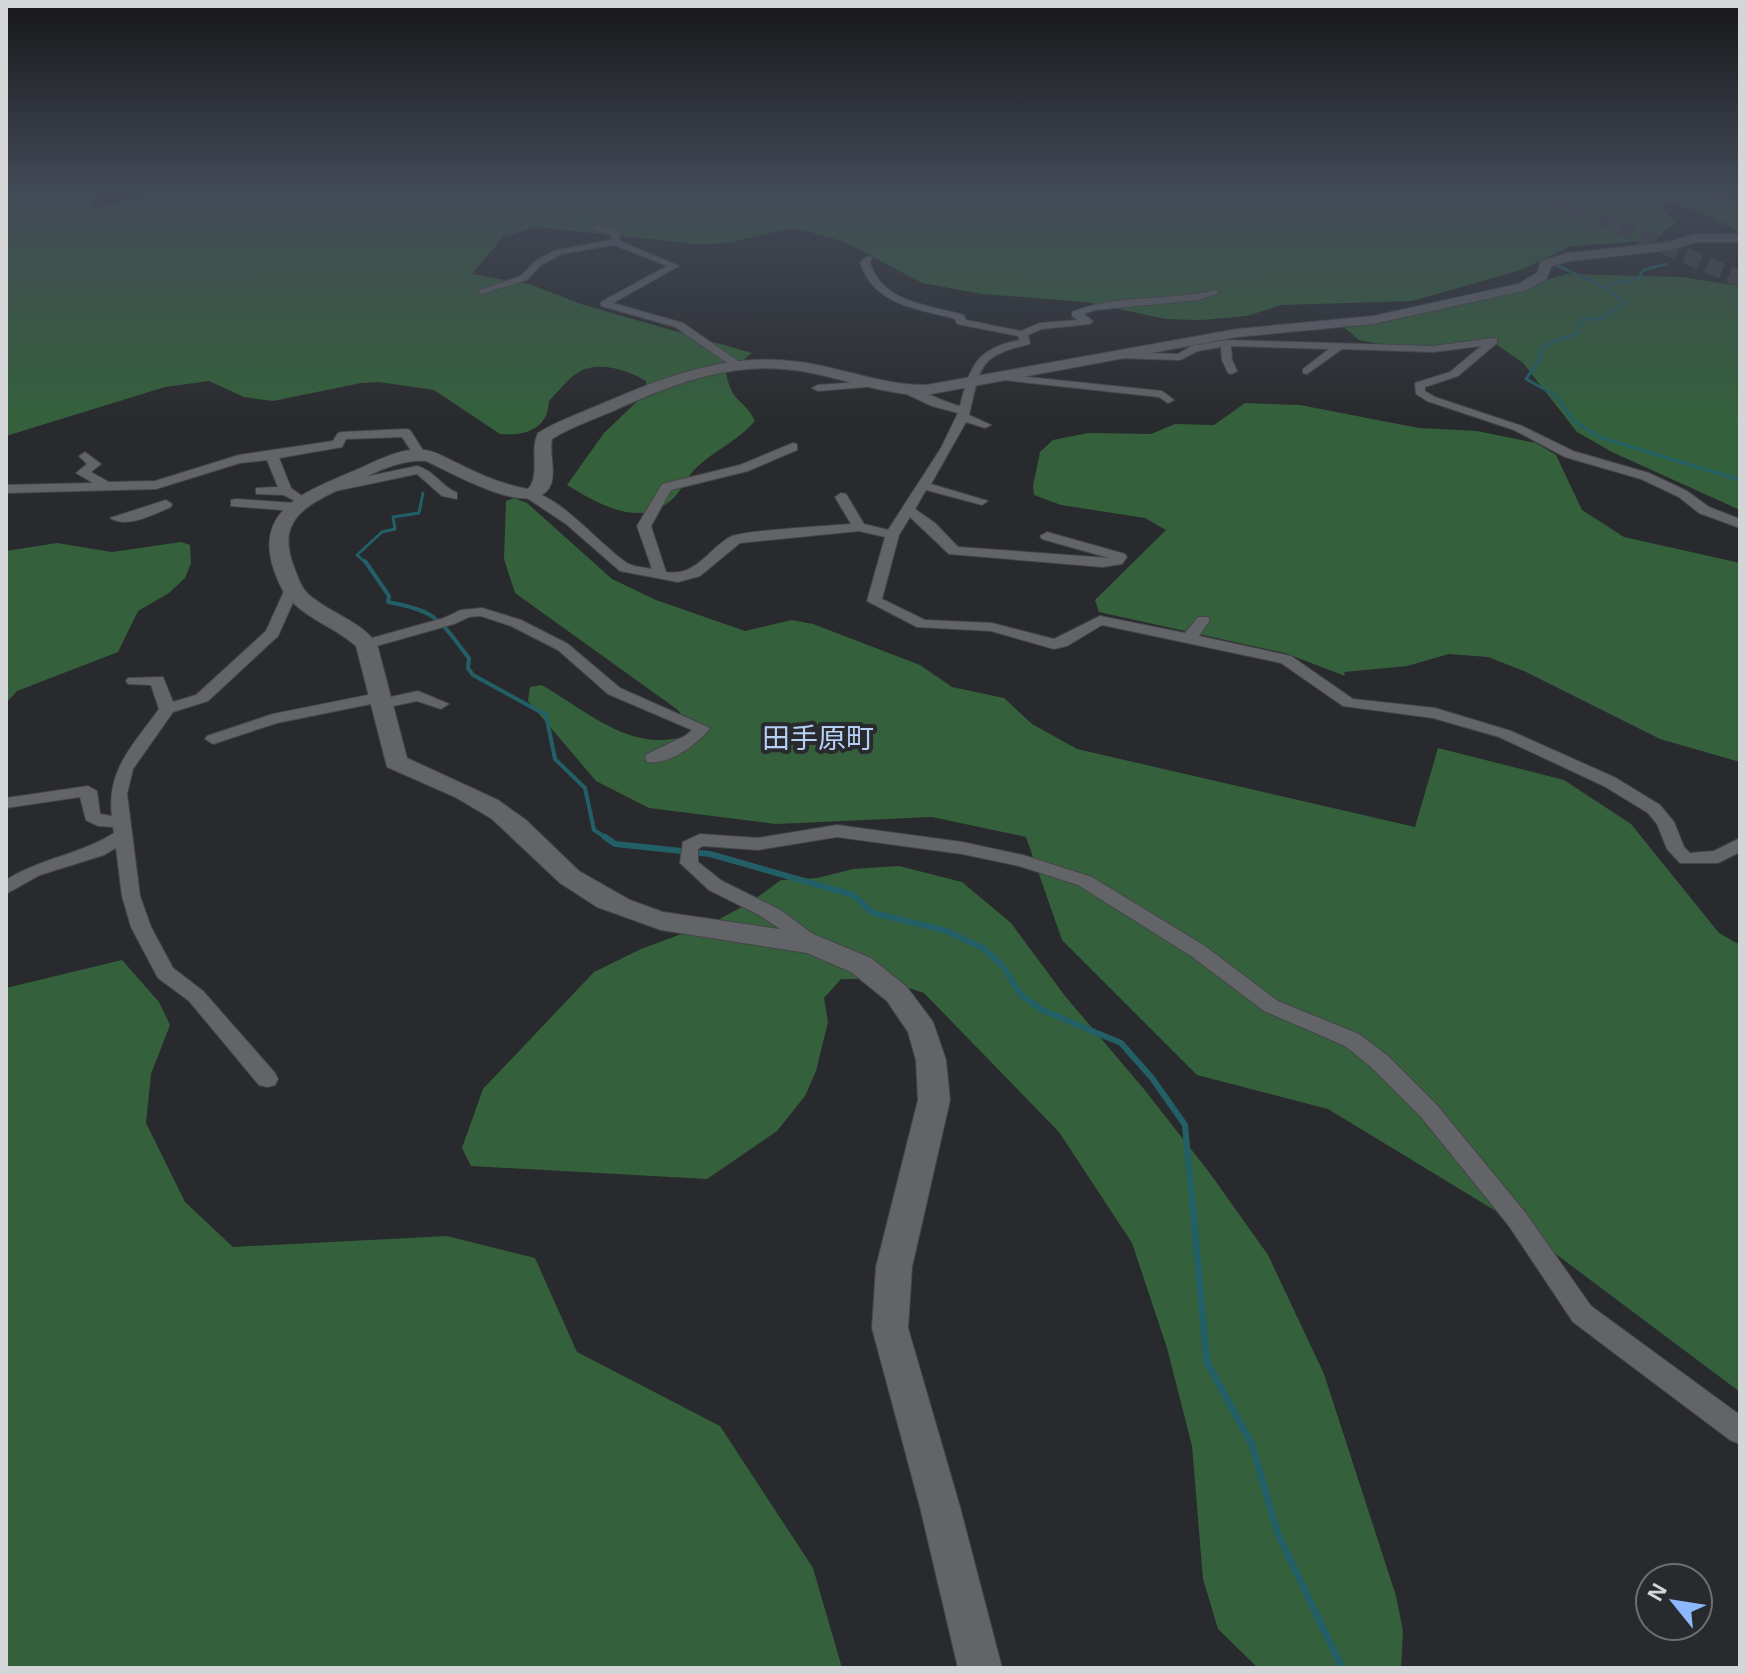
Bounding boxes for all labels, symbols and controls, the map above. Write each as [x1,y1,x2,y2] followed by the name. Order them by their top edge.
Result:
[762,723,874,754] district label: 田手原町
[1634,1562,1714,1642] north arrow
[1642,1579,1672,1605] text: N

